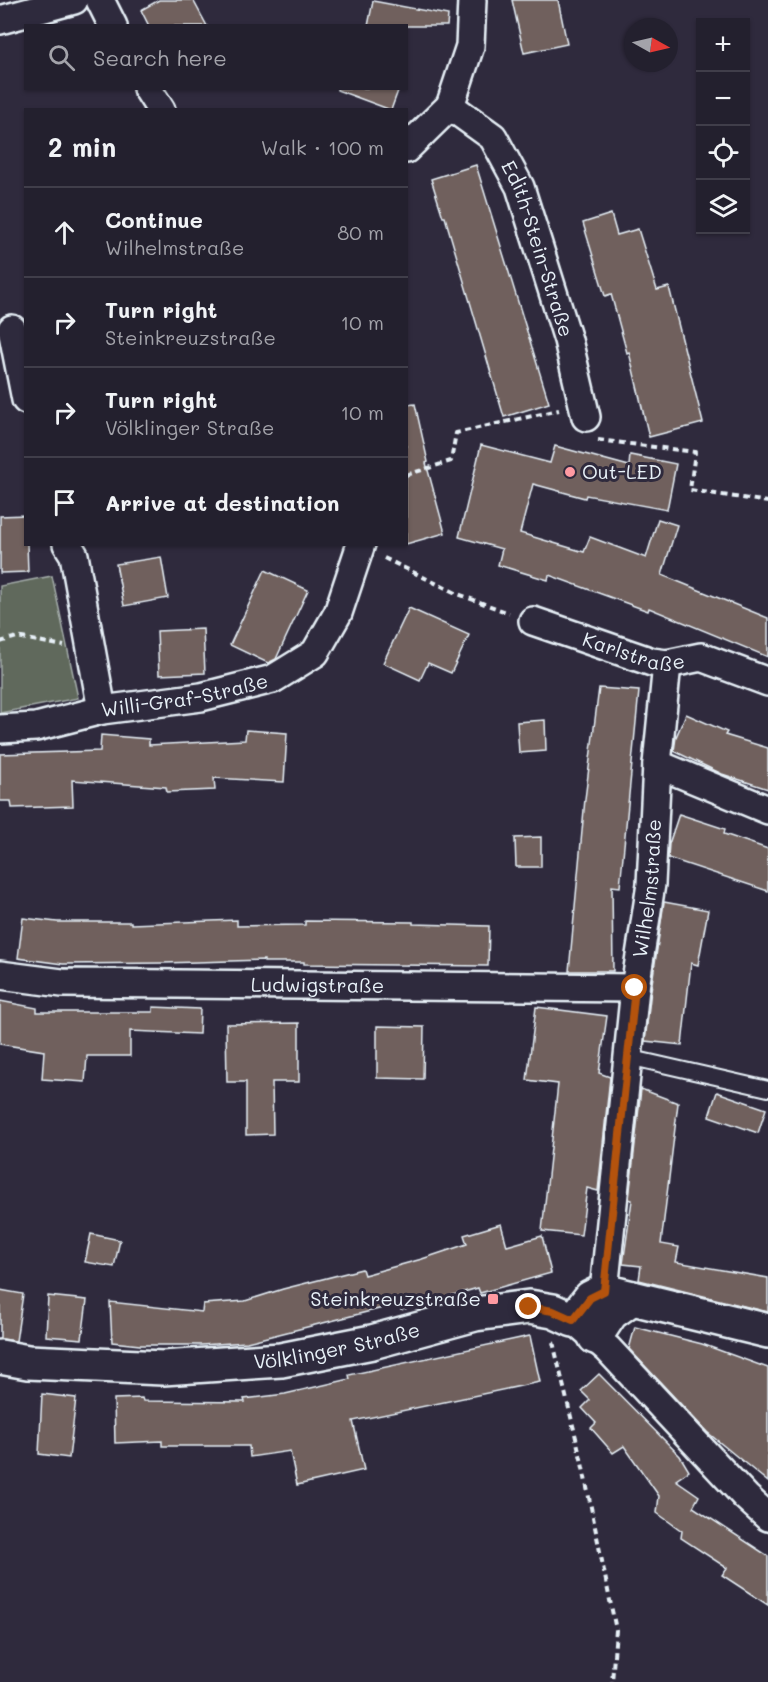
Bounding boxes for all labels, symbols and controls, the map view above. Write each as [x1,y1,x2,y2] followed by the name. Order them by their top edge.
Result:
[624,18,678,72] north arrow
[696,18,750,234] map controls
[696,18,750,72] button: +
[24,24,408,90] search box
[45,41,78,74] icon: search
[93,43,227,72] text: Search here
[696,72,750,126] button: −
[696,126,750,180] button: locate
[48,130,116,164] text: 2 min
[261,134,384,160] text: Walk · 100 m
[496,156,580,340] street label: Edith-Stein-Straße
[696,180,750,234] button: layers
[105,205,203,234] text: Continue
[48,216,81,249] icon: ahead
[337,219,384,245] text: 80 m
[105,234,244,260] text: Wilhelmstraße
[105,295,217,324] text: Turn right
[48,306,81,339] icon: right
[340,309,384,335] text: 10 m
[105,324,276,350] text: Steinkreuzstraße
[105,385,217,414] text: Turn right
[48,396,81,429] icon: right
[340,399,384,425] text: 10 m
[105,414,274,440] text: Völklinger Straße
[582,458,662,484] place label: Out-LED
[563,465,577,479] marker: Out-LED
[48,486,81,519] icon: arrive
[105,488,340,517] text: Arrive at destination
[579,625,687,677] street label: Karlstraße
[99,667,271,722] street label: Willi-Graf-Straße
[626,818,666,960] street label: Wilhelmstraße
[251,971,384,998] street label: Ludwigstraße
[621,974,647,1000] route start
[310,1285,481,1311] place label: Steinkreuzstraße
[486,1292,500,1306] marker: Steinkreuzstraße
[515,1293,541,1319] route end
[252,1316,423,1374] street label: Völklinger Straße

